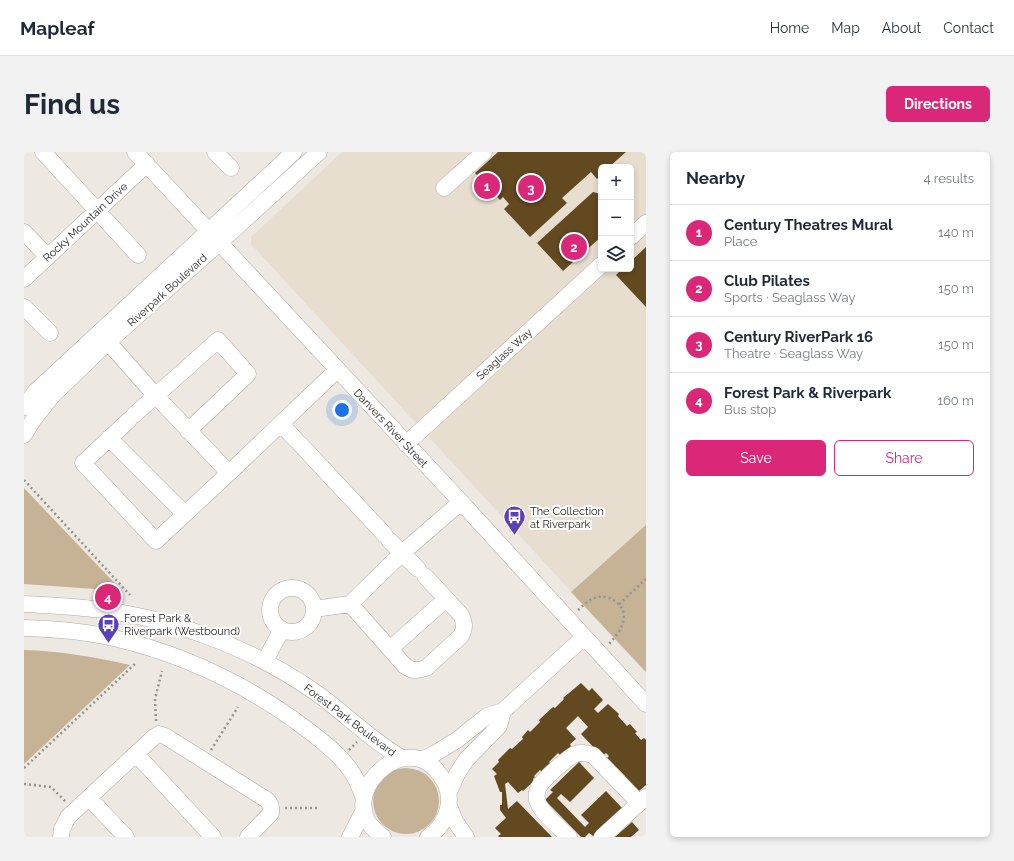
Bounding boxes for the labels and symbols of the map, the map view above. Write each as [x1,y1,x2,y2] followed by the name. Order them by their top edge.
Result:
[474,171,500,201] pin: 1
[518,173,544,203] pin: 3
[41,180,131,265] street label: Rocky Mountain Drive
[561,232,587,262] pin: 2
[125,251,210,330] street label: Riverpark Boulevard
[474,326,535,383] street label: Seaglass Way
[351,386,431,471] street label: Danvers River Street
[332,400,352,420] your location
[501,504,527,537] bus stop icon: The Collection at Riverpark
[530,505,604,531] place label: The Collection at Riverpark
[95,582,121,612] pin: 4
[96,611,122,644] bus stop icon: Forest Park & Riverpark (Westbound)
[124,612,240,638] place label: Forest Park & Riverpark (Westbound)
[301,682,398,759] street label: Forest Park Boulevard

